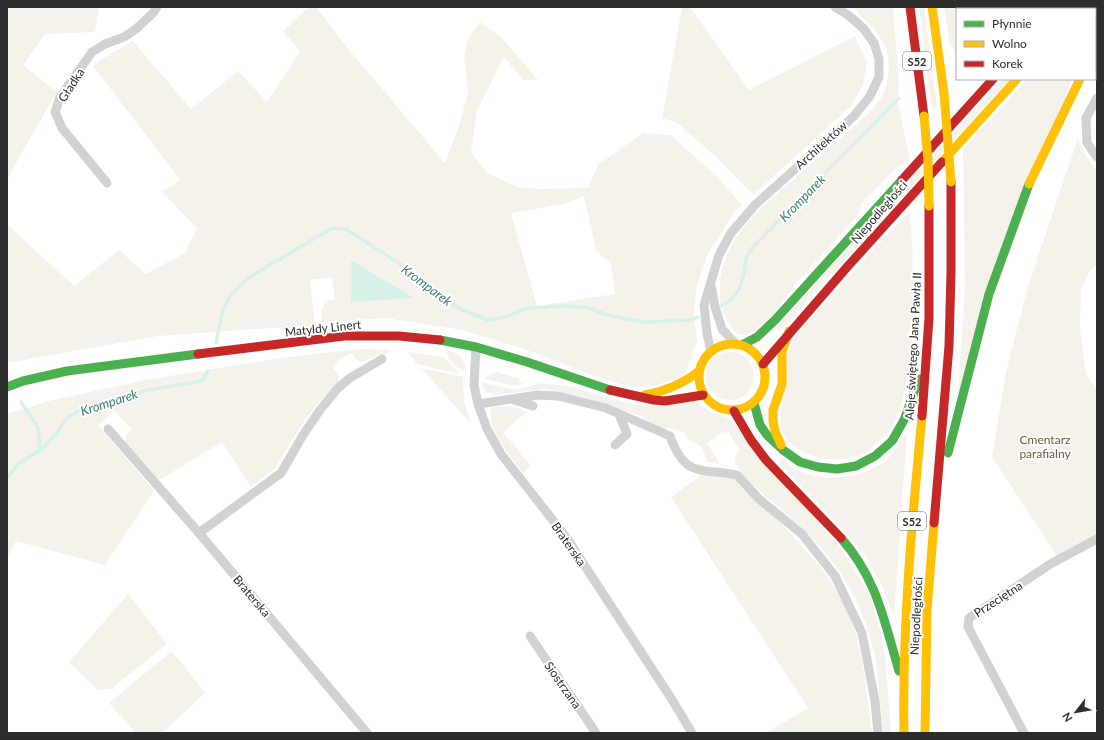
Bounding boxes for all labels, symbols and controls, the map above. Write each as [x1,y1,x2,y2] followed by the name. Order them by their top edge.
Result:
[956,8,1096,80] legend
[992,16,1032,31] text: Płynnie
[992,36,1027,51] text: Wolno
[903,52,931,70] road number: S52
[992,56,1024,71] text: Korek
[55,65,87,105] street label: Gładka
[792,117,850,172] street label: Architektów
[776,171,829,225] water label: Kromparek
[848,177,910,246] street label: Niepodległości
[399,261,456,310] water label: Kromparek
[902,272,924,420] street label: Aleje świętego Jana Pawła II
[284,316,363,339] street label: Matyldy Linert
[78,385,140,419] water label: Kromparek
[1019,432,1071,461] park label: Cmentarz parafialny
[898,512,926,530] road number: S52
[549,519,589,569] street label: Braterska
[230,572,274,620] street label: Braterska
[906,576,926,655] street label: Niepodległości
[971,578,1025,620] street label: Przeciętna
[541,659,585,711] street label: Siostrzana
[1056,692,1096,732] north arrow
[1059,710,1075,724] text: N

